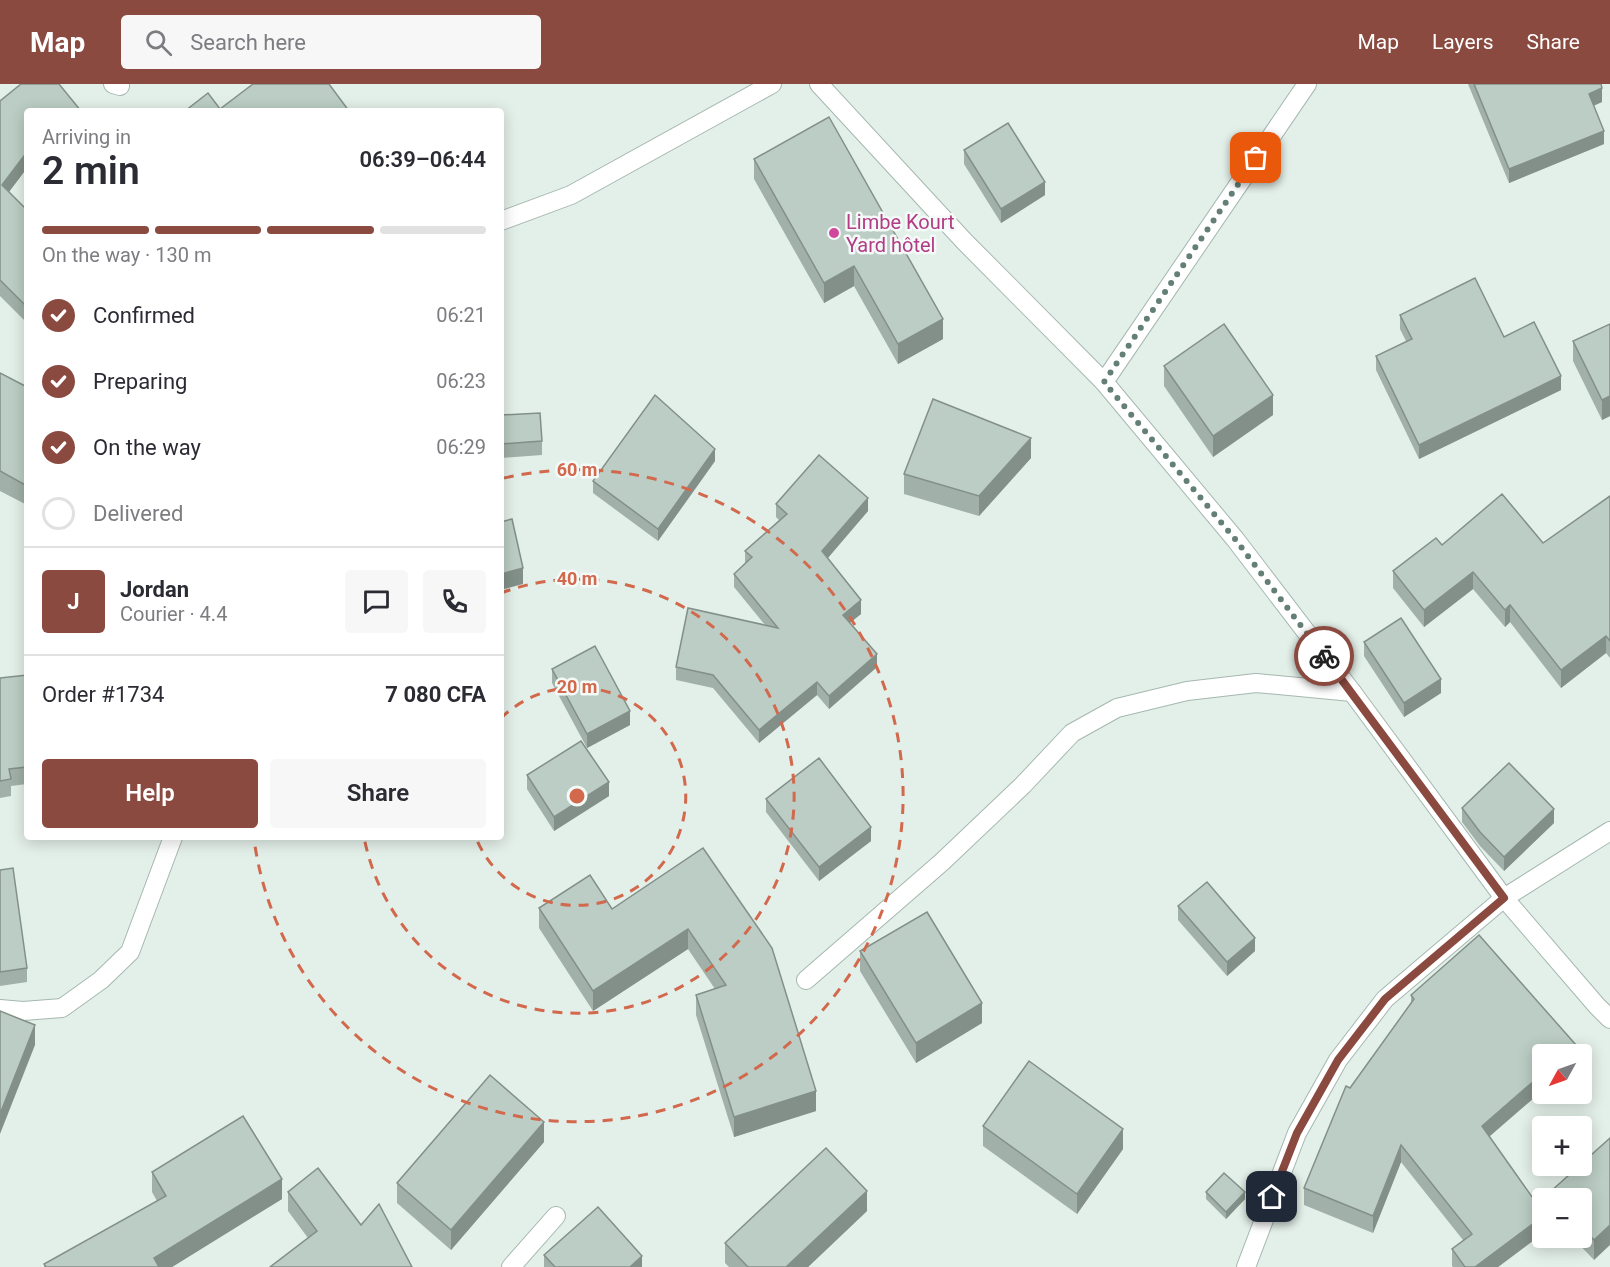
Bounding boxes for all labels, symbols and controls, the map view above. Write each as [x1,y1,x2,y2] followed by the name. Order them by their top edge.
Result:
[121,15,541,69] search box
[30,26,85,59] text: Map
[142,26,175,59] icon: search
[190,30,306,55] text: Search here
[1357,30,1399,54] text: Map
[1432,30,1493,54] text: Layers
[1526,30,1580,54] text: Share
[42,125,131,149] text: Arriving in
[1230,132,1281,183] pin
[1239,141,1272,174] icon: bag
[359,147,486,172] text: 06:39–06:44
[42,148,140,194] text: 2 min
[846,210,955,257] place label: Limbe Kourt Yard hôtel
[827,226,841,240] marker: Limbe Kourt Yard hôtel
[42,243,211,267] text: On the way · 130 m
[42,299,75,332] icon: check
[93,303,195,328] text: Confirmed
[436,303,486,327] text: 06:21
[42,365,75,398] icon: check
[93,369,187,394] text: Preparing
[436,369,486,393] text: 06:23
[42,431,75,464] icon: check
[93,435,201,460] text: On the way
[436,435,486,459] text: 06:29
[557,459,597,480] text: 60 m
[93,501,183,526] text: Delivered
[557,568,597,589] text: 40 m
[345,570,408,633] button: chat
[423,570,486,633] button: phone
[120,577,189,602] text: Jordan
[67,589,80,614] text: J
[120,602,227,626] text: Courier · 4.4
[1294,626,1354,686] courier
[1308,640,1341,673] icon: bike
[557,676,597,697] text: 20 m
[42,682,164,707] text: Order #1734
[385,682,486,707] text: 7 080 CFA
[42,759,258,828] button: Help
[270,759,486,828] button: Share
[567,786,587,806] centre of rings
[1532,1044,1592,1104] north arrow
[1532,1044,1592,1248] map controls
[1532,1116,1592,1176] button: +
[1246,1171,1297,1222] pin
[1255,1180,1288,1213] icon: home
[1532,1188,1592,1248] button: −

